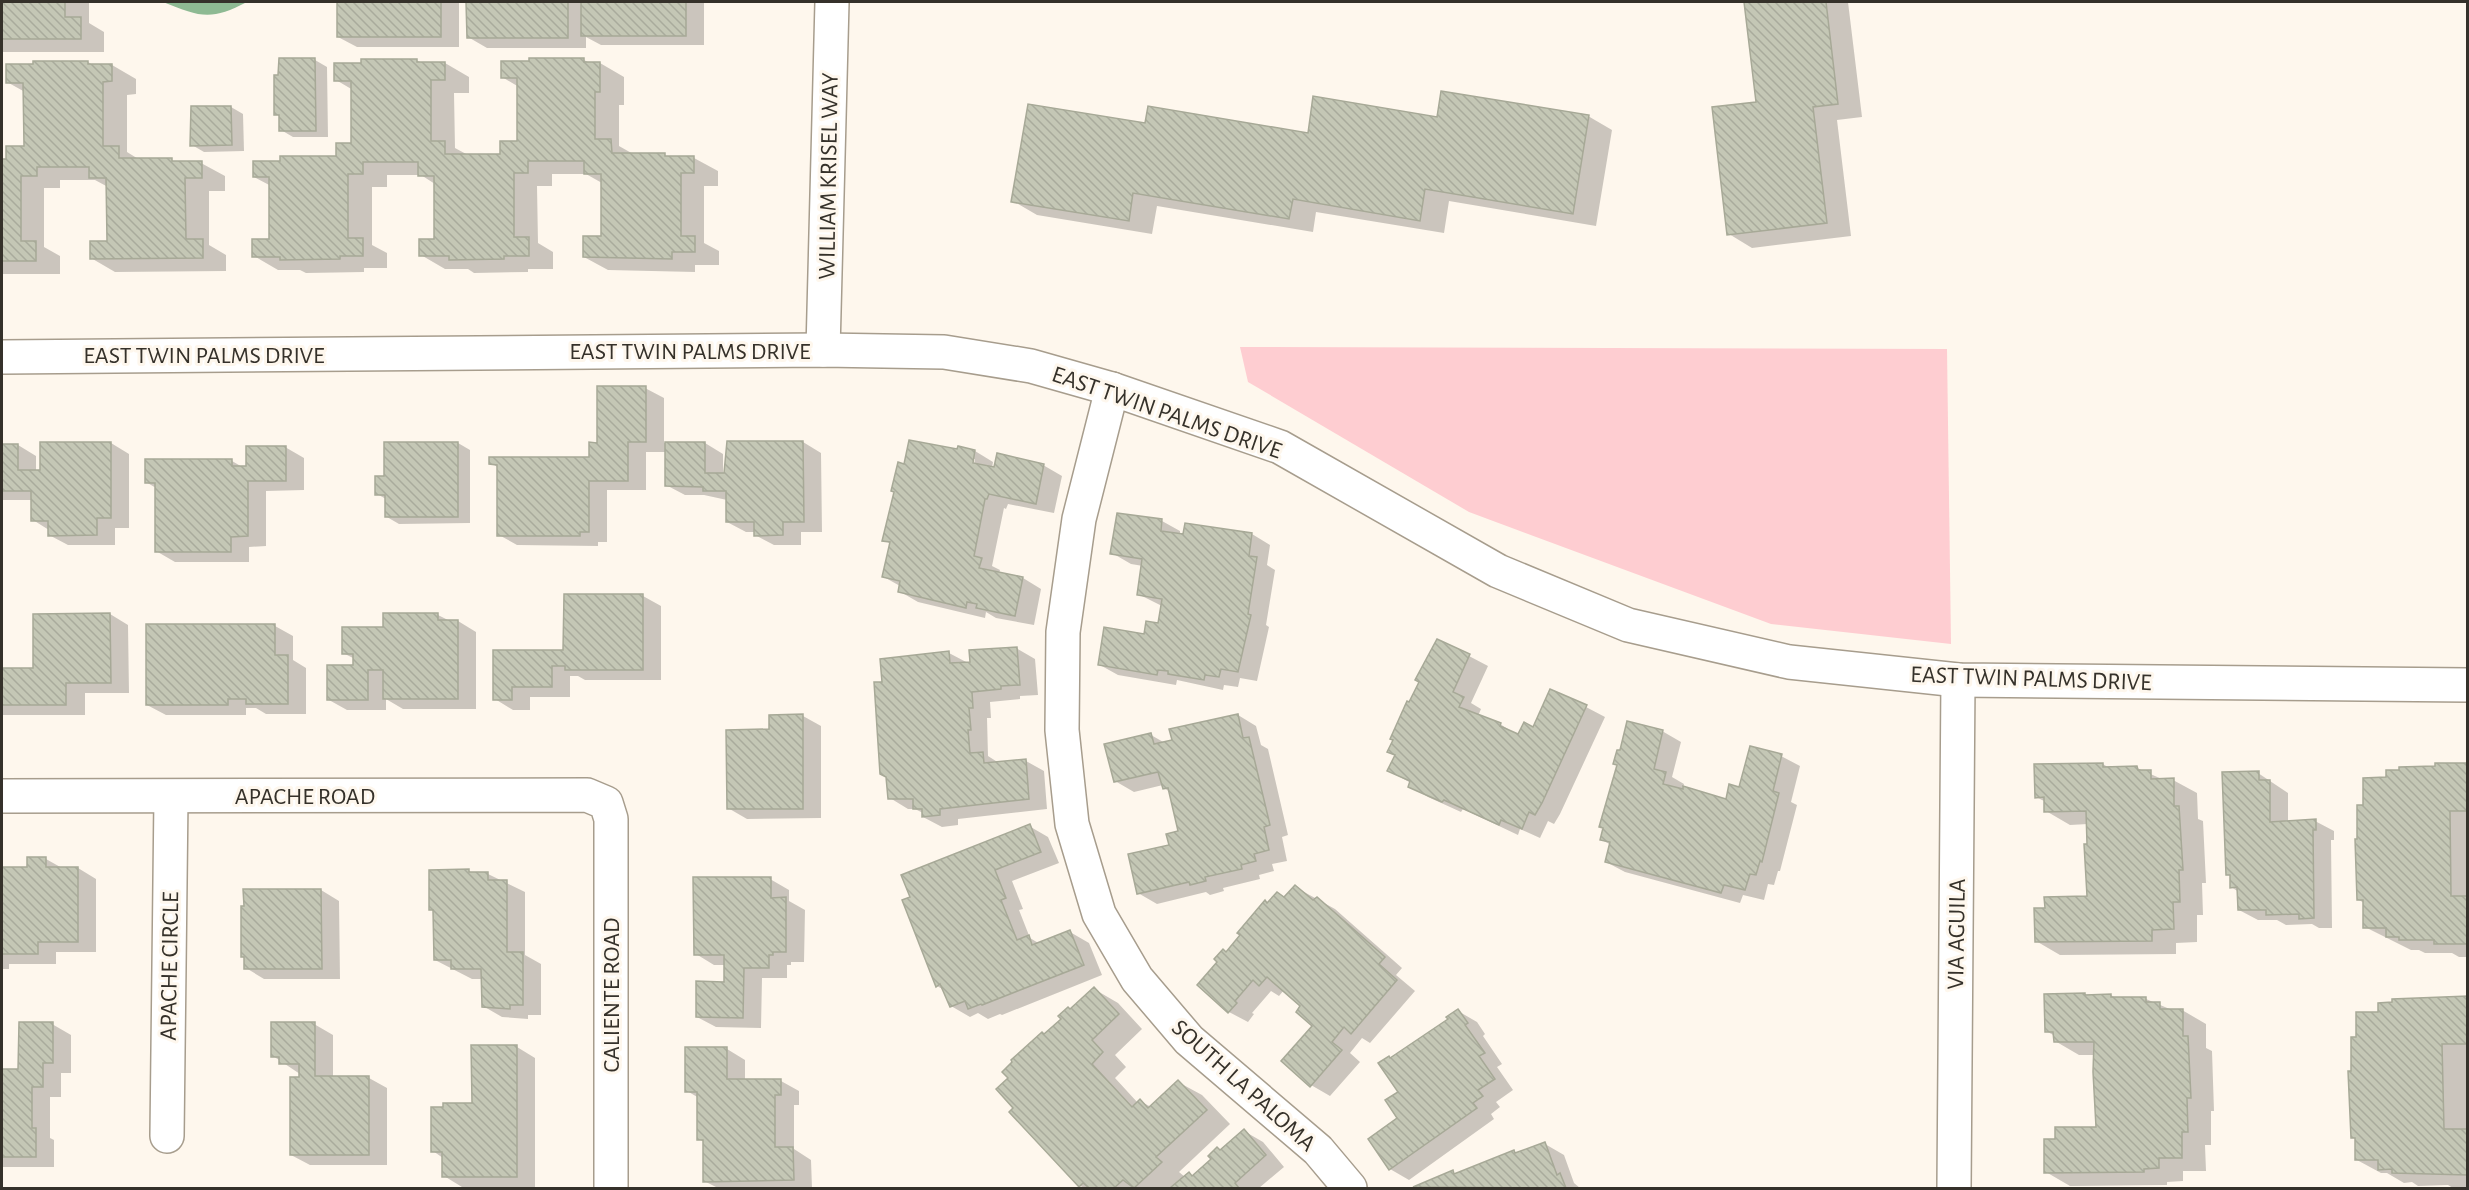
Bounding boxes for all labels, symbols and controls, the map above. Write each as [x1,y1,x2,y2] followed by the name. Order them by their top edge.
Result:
[815,72,843,280] street label: WILLIAM KRISEL WAY
[569,340,811,364] street label: EAST TWIN PALMS DRIVE
[83,344,325,368] street label: EAST TWIN PALMS DRIVE
[1049,362,1285,464] street label: EAST TWIN PALMS DRIVE
[1910,663,2152,695] street label: EAST TWIN PALMS DRIVE
[235,785,375,809] street label: APACHE ROAD
[1944,878,1970,990] street label: VIA AGUILA
[157,891,183,1041] street label: APACHE CIRCLE
[600,917,624,1073] street label: CALIENTE ROAD
[1167,1015,1320,1156] street label: SOUTH LA PALOMA

